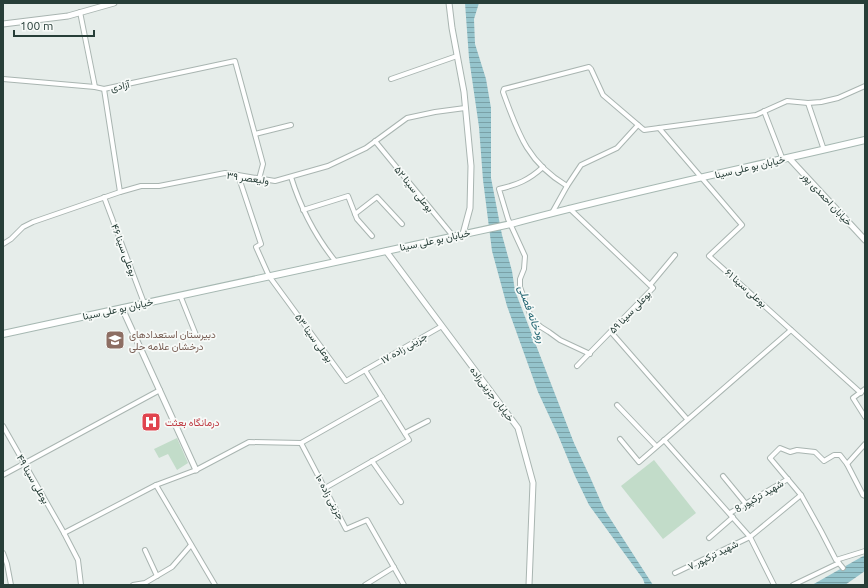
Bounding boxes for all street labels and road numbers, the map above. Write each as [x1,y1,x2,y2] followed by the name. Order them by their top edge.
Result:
[109,78,131,94] street label: آزادی
[714,153,787,181] street label: خیابان بو علی سینا
[391,164,436,215] street label: بوعلی سینا ۵۲
[797,169,855,229] street label: خیابان احمدی پور
[226,170,270,187] street label: ولیعصر ۳۹
[108,222,139,278] street label: بوعلی سینا ۴۶
[399,227,472,254] street label: خیابان بو علی سینا
[722,266,769,310] street label: بوعلی سینا ۶۱
[607,288,654,336] street label: بوعلی سینا ۵۹
[82,296,155,323] street label: خیابان بو علی سینا
[292,312,335,365] street label: بوعلی سینا ۵۳
[379,330,430,366] street label: جزینی زاده ۱۷
[467,364,516,424] street label: خیابان جزینی‌زاده
[14,452,52,506] street label: بوعلی سینا ۴۹
[313,472,347,522] street label: جزینی زاده ۱۰
[733,478,786,516] street label: شهید ترکپور 8
[686,538,741,574] street label: شهید ترکپور ۷

